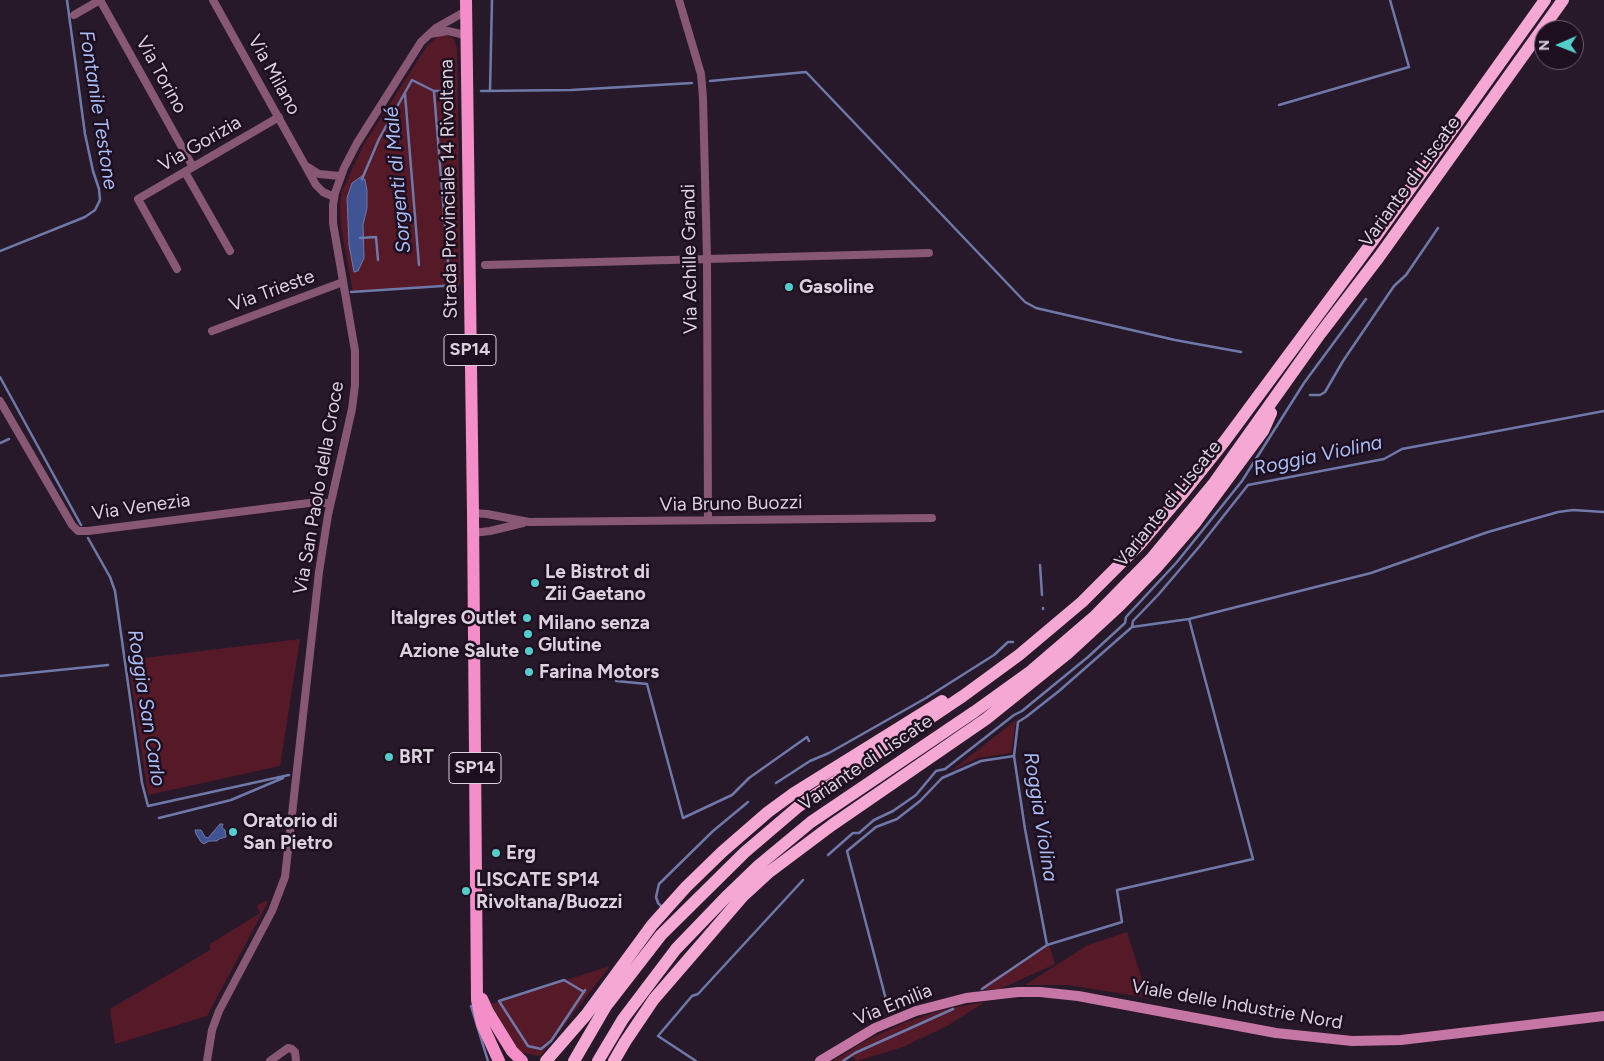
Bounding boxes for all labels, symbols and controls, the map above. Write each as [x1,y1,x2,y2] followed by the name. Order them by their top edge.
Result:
[1534,20,1584,70] north arrow
[74,29,122,191] water label: Fontanile Testone
[243,31,305,119] street label: Via Milano
[130,32,192,118] street label: Via Torino
[1536,40,1553,51] text: N
[435,59,463,319] street label: Strada Provinciale 14 Rivoltana
[380,106,416,254] water label: Sorgenti di Malé
[155,111,245,177] street label: Via Gorizia
[1355,112,1465,252] street label: Variante di Liscate
[677,184,703,334] street label: Via Achille Grandi
[226,265,318,317] street label: Via Trieste
[799,276,874,298] place label: Gasoline
[783,281,795,293] marker: Gasoline
[444,334,496,366] road number: SP14
[289,380,349,596] street label: Via San Paolo della Croce
[1251,431,1385,481] water label: Roggia Violina
[1110,436,1226,572] street label: Variante di Liscate
[90,489,192,525] street label: Via Venezia
[659,491,803,517] street label: Via Bruno Buozzi
[545,561,650,605] place label: Le Bistrot di Zii Gaetano
[529,577,541,589] marker: Le Bistrot di Zii Gaetano
[390,607,517,629] place label: Italgres Outlet
[521,612,533,624] marker: Italgres Outlet
[538,612,650,656] place label: Milano senza Glutine
[122,628,170,788] water label: Roggia San Carlo
[522,628,534,640] marker: Milano senza Glutine
[399,640,519,662] place label: Azione Salute
[523,645,535,657] marker: Azione Salute
[539,661,659,683] place label: Farina Motors
[523,666,535,678] marker: Farina Motors
[795,710,937,816] street label: Variante di Liscate
[399,746,434,768] place label: BRT
[1018,750,1062,884] water label: Roggia Violina
[383,751,395,763] marker: BRT
[449,752,501,784] road number: SP14
[243,810,338,854] place label: Oratorio di San Pietro
[227,826,239,838] marker: Oratorio di San Pietro
[506,842,536,864] place label: Erg
[490,847,502,859] marker: Erg
[476,869,622,913] place label: LISCATE SP14 Rivoltana/Buozzi
[460,885,472,897] marker: LISCATE SP14 Rivoltana/Buozzi
[1130,975,1344,1035] street label: Viale delle Industrie Nord
[851,979,935,1031] street label: Via Emilia

